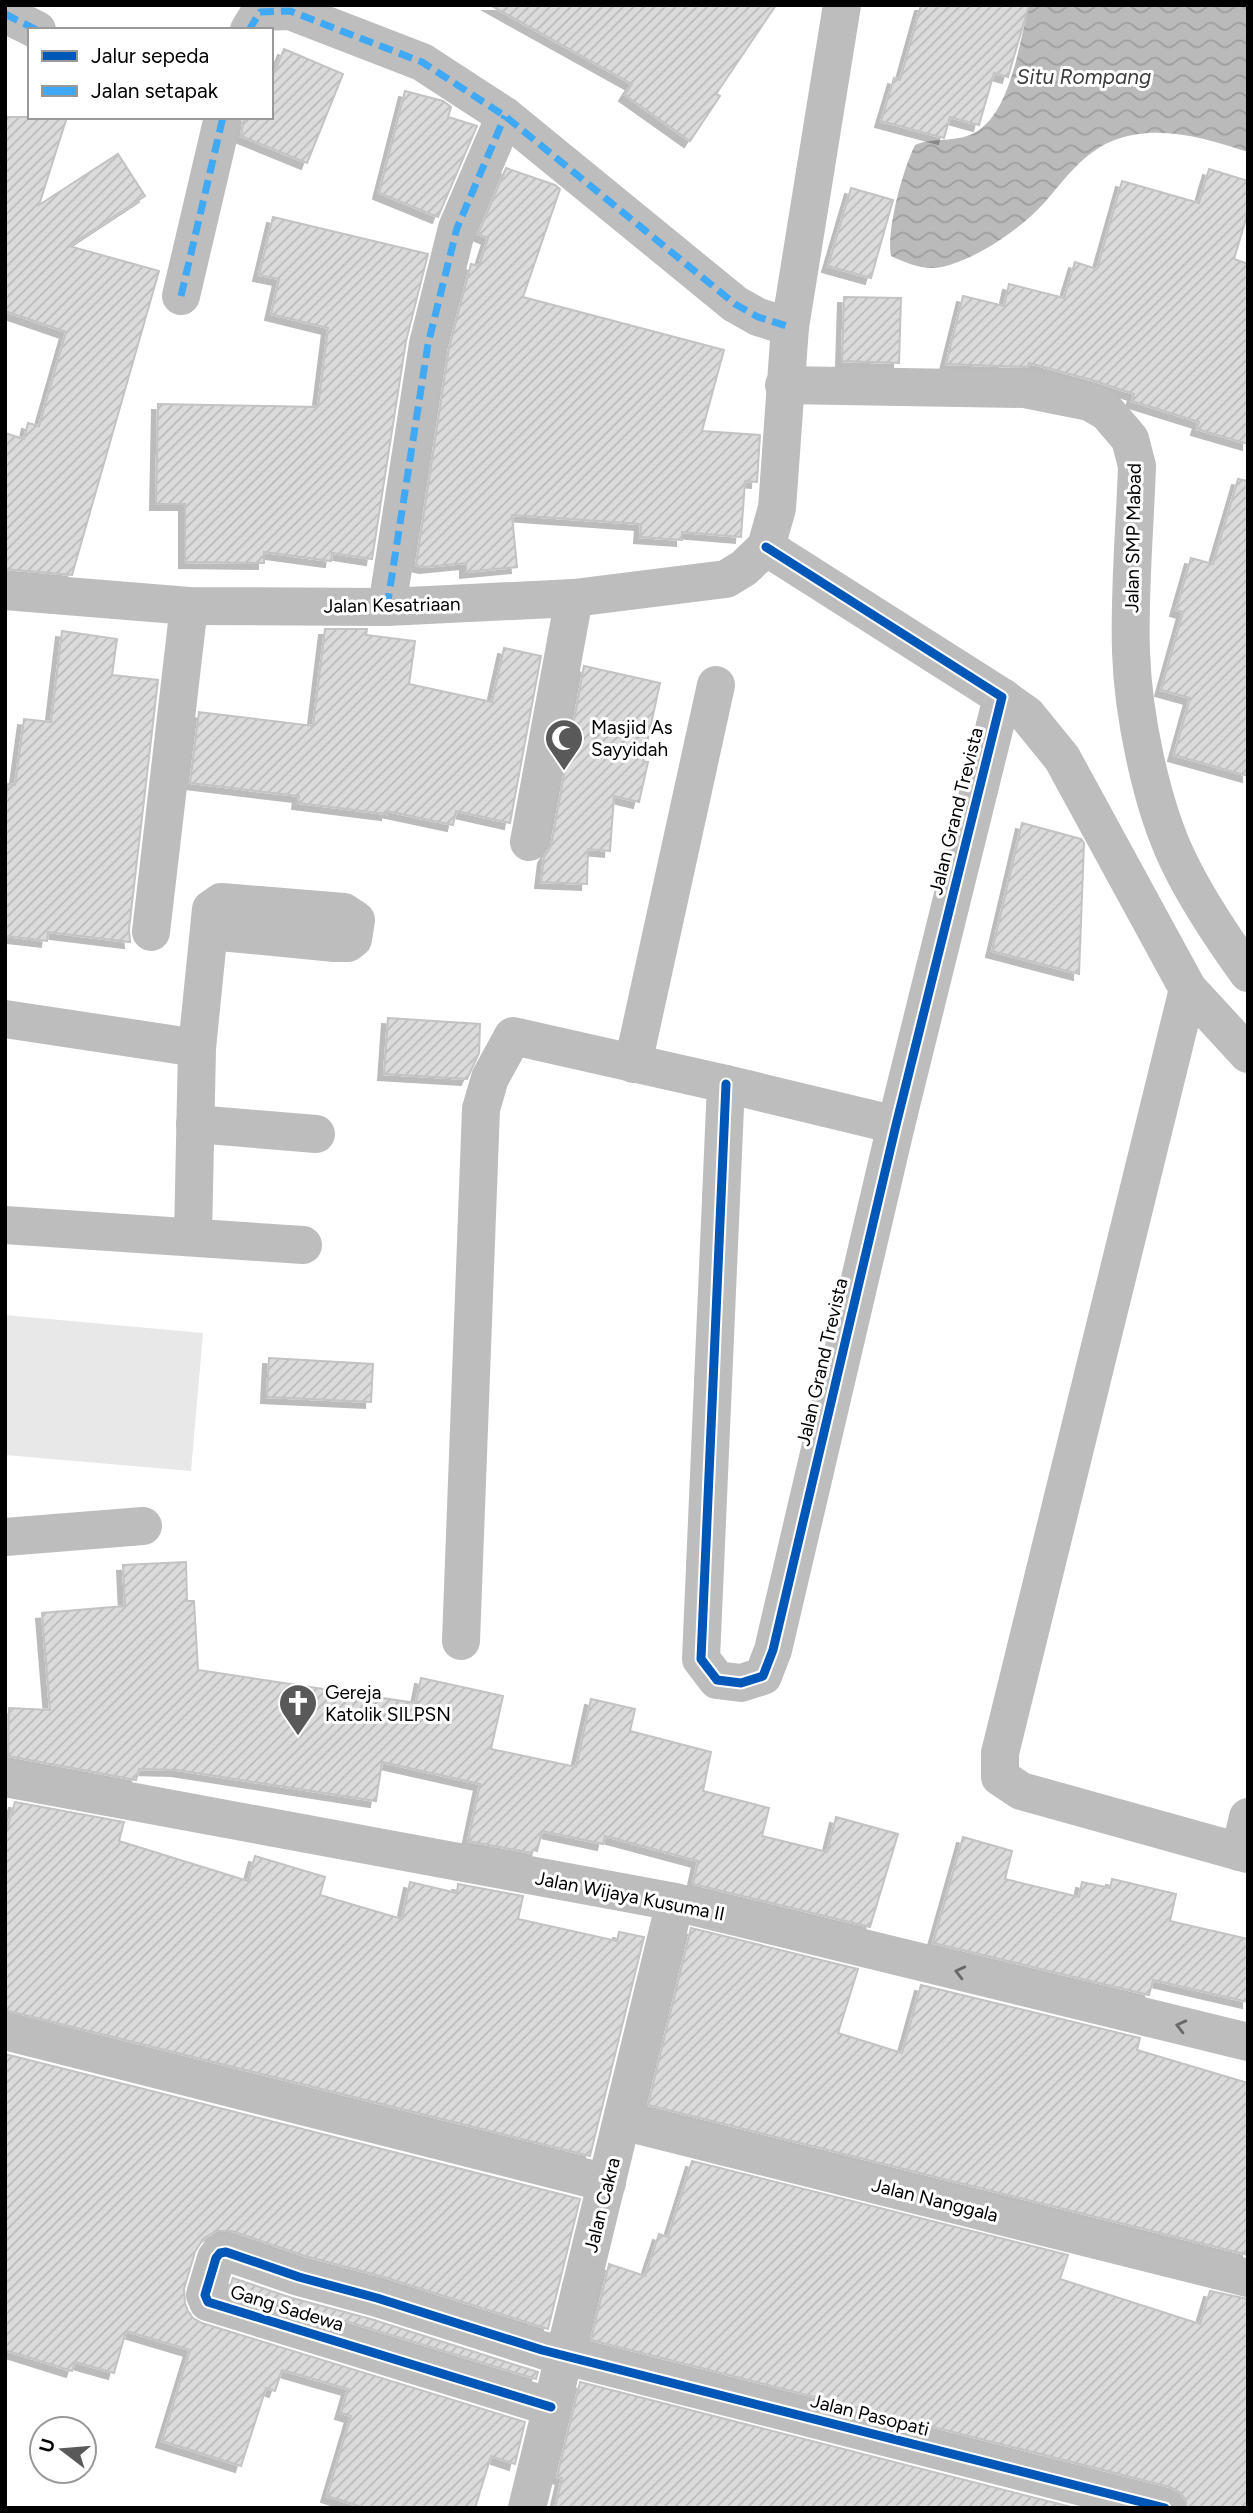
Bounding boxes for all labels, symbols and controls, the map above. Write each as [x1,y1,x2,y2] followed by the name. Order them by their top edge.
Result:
[28,28,273,119] legend
[91,43,209,68] text: Jalur sepeda
[1017,64,1151,89] water label: Situ Rompang
[91,78,219,103] text: Jalan setapak
[1120,463,1146,613] street label: Jalan SMP Mabad
[323,592,461,618] street label: Jalan Kesatriaan
[591,716,673,761] place label: Masjid As Sayyidah
[543,717,585,772] mosque icon: Masjid As Sayyidah
[924,725,988,897] street label: Jalan Grand Trevista
[791,1276,853,1448] street label: Jalan Grand Trevista
[325,1681,451,1726] place label: Gereja Katolik SILPSN
[277,1682,319,1737] church icon: Gereja Katolik SILPSN
[533,1866,727,1926] street label: Jalan Wijaya Kusuma II
[955,1966,967,1980] one-way arrow
[1176,2020,1188,2034] one-way arrow
[579,2155,625,2255] street label: Jalan Cakra
[869,2173,1001,2227] street label: Jalan Nanggala
[227,2280,347,2336] street label: Gang Sadewa
[808,2389,932,2441] street label: Jalan Pasopati
[28,2415,98,2485] north arrow
[34,2436,60,2455] text: U

